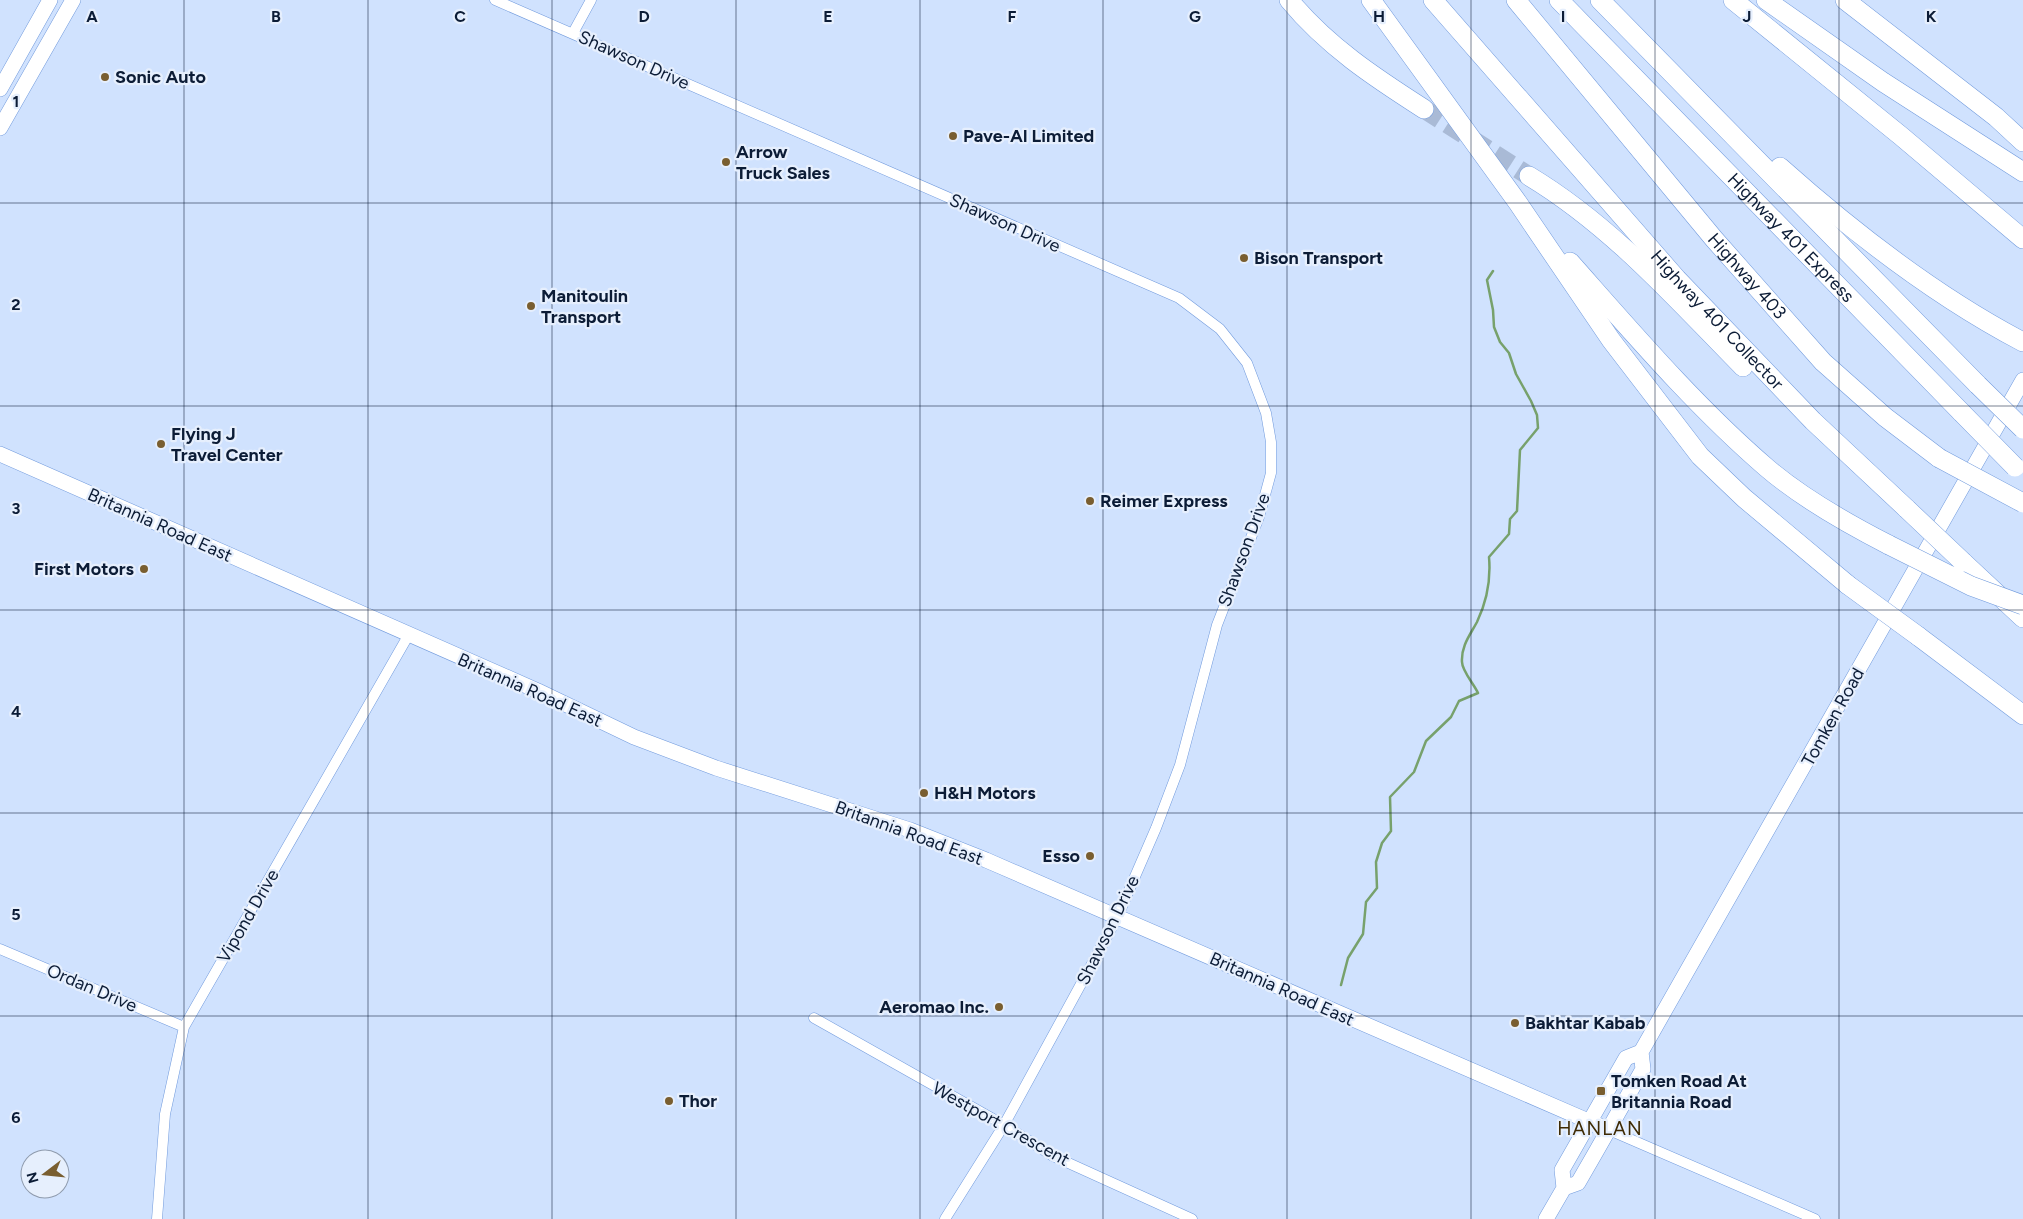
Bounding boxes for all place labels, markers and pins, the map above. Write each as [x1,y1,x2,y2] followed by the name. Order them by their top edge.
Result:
[115,66,206,88] place label: Sonic Auto
[99,71,111,83] marker: Sonic Auto
[963,125,1094,147] place label: Pave-Al Limited
[947,130,959,142] marker: Pave-Al Limited
[736,141,831,184] place label: Arrow Truck Sales
[720,156,732,168] marker: Arrow Truck Sales
[1254,247,1383,269] place label: Bison Transport
[1238,252,1250,264] marker: Bison Transport
[541,285,628,328] place label: Manitoulin Transport
[525,300,537,312] marker: Manitoulin Transport
[171,423,283,466] place label: Flying J Travel Center
[155,438,167,450] marker: Flying J Travel Center
[1100,490,1228,512] place label: Reimer Express
[1084,495,1096,507] marker: Reimer Express
[34,558,135,580] place label: First Motors
[138,563,150,575] marker: First Motors
[934,782,1036,804] place label: H&H Motors
[918,787,930,799] marker: H&H Motors
[1042,845,1080,867] place label: Esso
[1084,850,1096,862] marker: Esso
[879,996,989,1018] place label: Aeromao Inc.
[993,1001,1005,1013] marker: Aeromao Inc.
[1525,1012,1646,1034] place label: Bakhtar Kabab
[1509,1017,1521,1029] marker: Bakhtar Kabab
[1611,1070,1747,1113] place label: Tomken Road At Britannia Road
[1595,1085,1607,1097] marker: Tomken Road At Britannia Road
[679,1090,717,1112] place label: Thor
[663,1095,675,1107] marker: Thor

